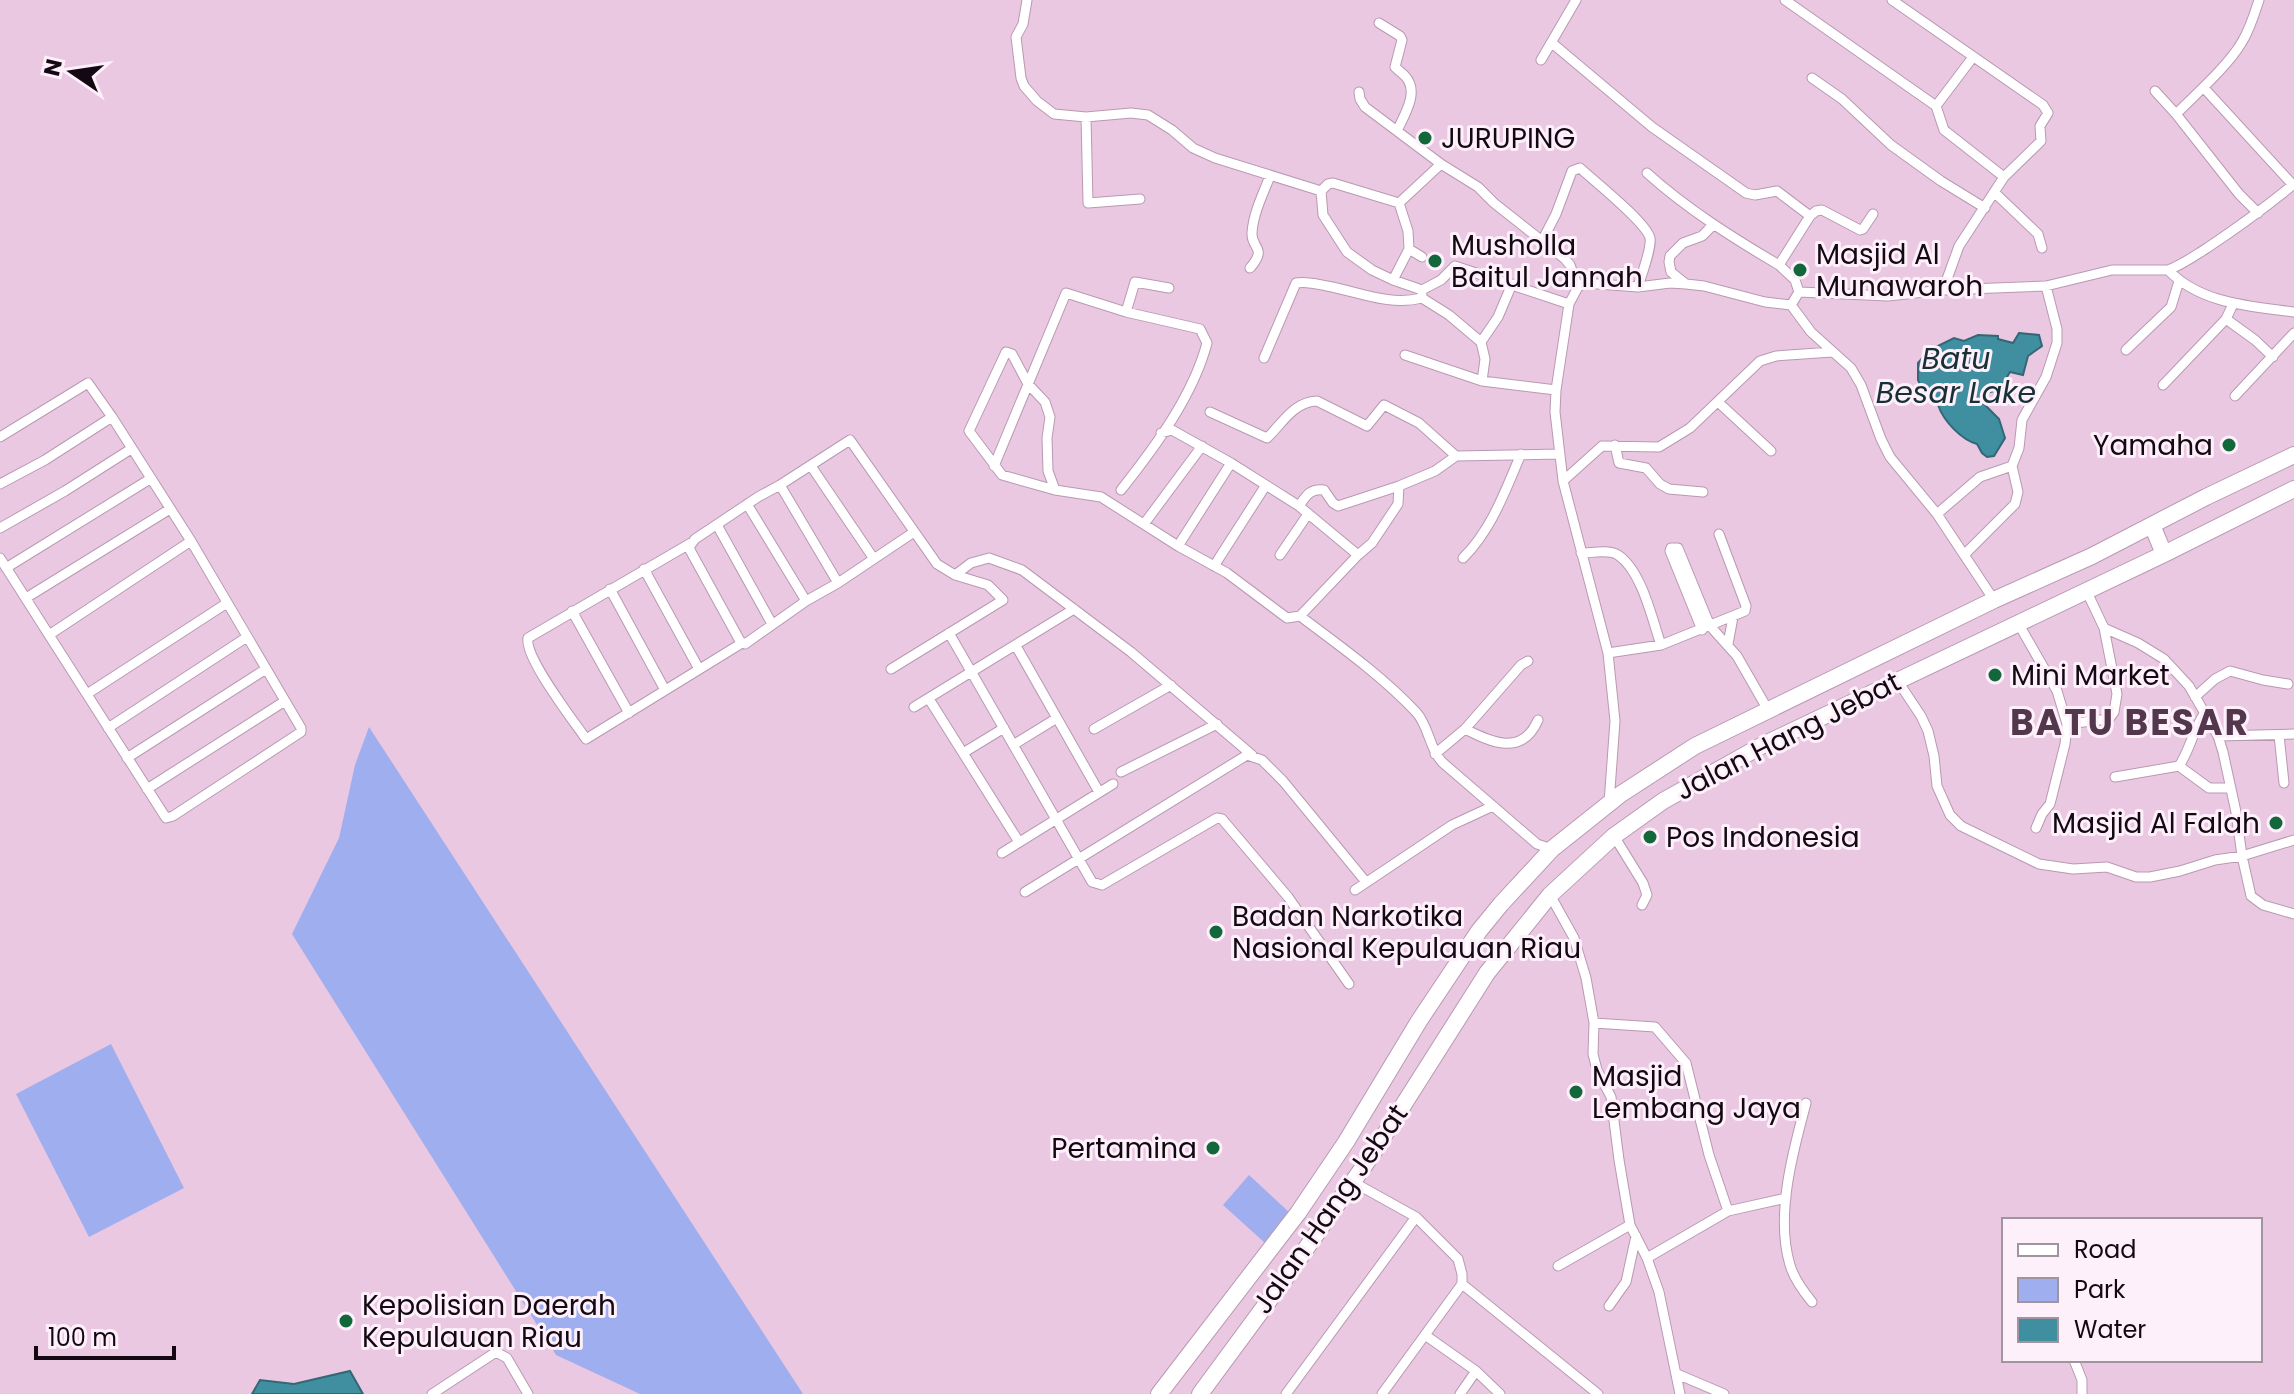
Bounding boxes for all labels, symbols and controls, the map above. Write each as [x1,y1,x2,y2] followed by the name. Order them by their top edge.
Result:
[32,32,112,112] north arrow
[36,56,70,79] text: N
[1441,119,1575,158] place label: JURUPING
[1416,129,1434,147] marker: JURUPING
[1451,226,1643,297] place label: Musholla Baitul Jannah
[1816,235,1983,306] place label: Masjid Al Munawaroh
[1426,252,1444,270] marker: Musholla Baitul Jannah
[1791,261,1809,279] marker: Masjid Al Munawaroh
[1876,337,2036,414] water label: Batu Besar Lake
[2093,426,2213,465] place label: Yamaha
[2220,436,2238,454] marker: Yamaha
[2011,656,2170,695] place label: Mini Market
[1669,662,1907,810] street label: Jalan Hang Jebat
[1986,666,2004,684] marker: Mini Market
[2010,697,2250,748] district label: BATU BESAR
[2052,804,2260,843] place label: Masjid Al Falah
[2267,814,2285,832] marker: Masjid Al Falah
[1666,818,1860,857] place label: Pos Indonesia
[1641,828,1659,846] marker: Pos Indonesia
[1232,897,1581,968] place label: Badan Narkotika Nasional Kepulauan Riau
[1207,923,1225,941] marker: Badan Narkotika Nasional Kepulauan Riau
[1592,1057,1801,1128] place label: Masjid Lembang Jaya
[1567,1083,1585,1101] marker: Masjid Lembang Jaya
[1243,1096,1417,1322] street label: Jalan Hang Jebat
[1051,1129,1197,1168] place label: Pertamina
[1204,1139,1222,1157] marker: Pertamina
[2002,1218,2262,1362] legend
[2074,1233,2136,1266] text: Road
[2074,1273,2126,1306] text: Park
[362,1286,616,1357] place label: Kepolisian Daerah Kepulauan Riau
[36,1310,174,1360] scale bar
[337,1312,355,1330] marker: Kepolisian Daerah Kepulauan Riau
[2074,1313,2146,1346] text: Water
[48,1321,117,1354] text: 100 m

